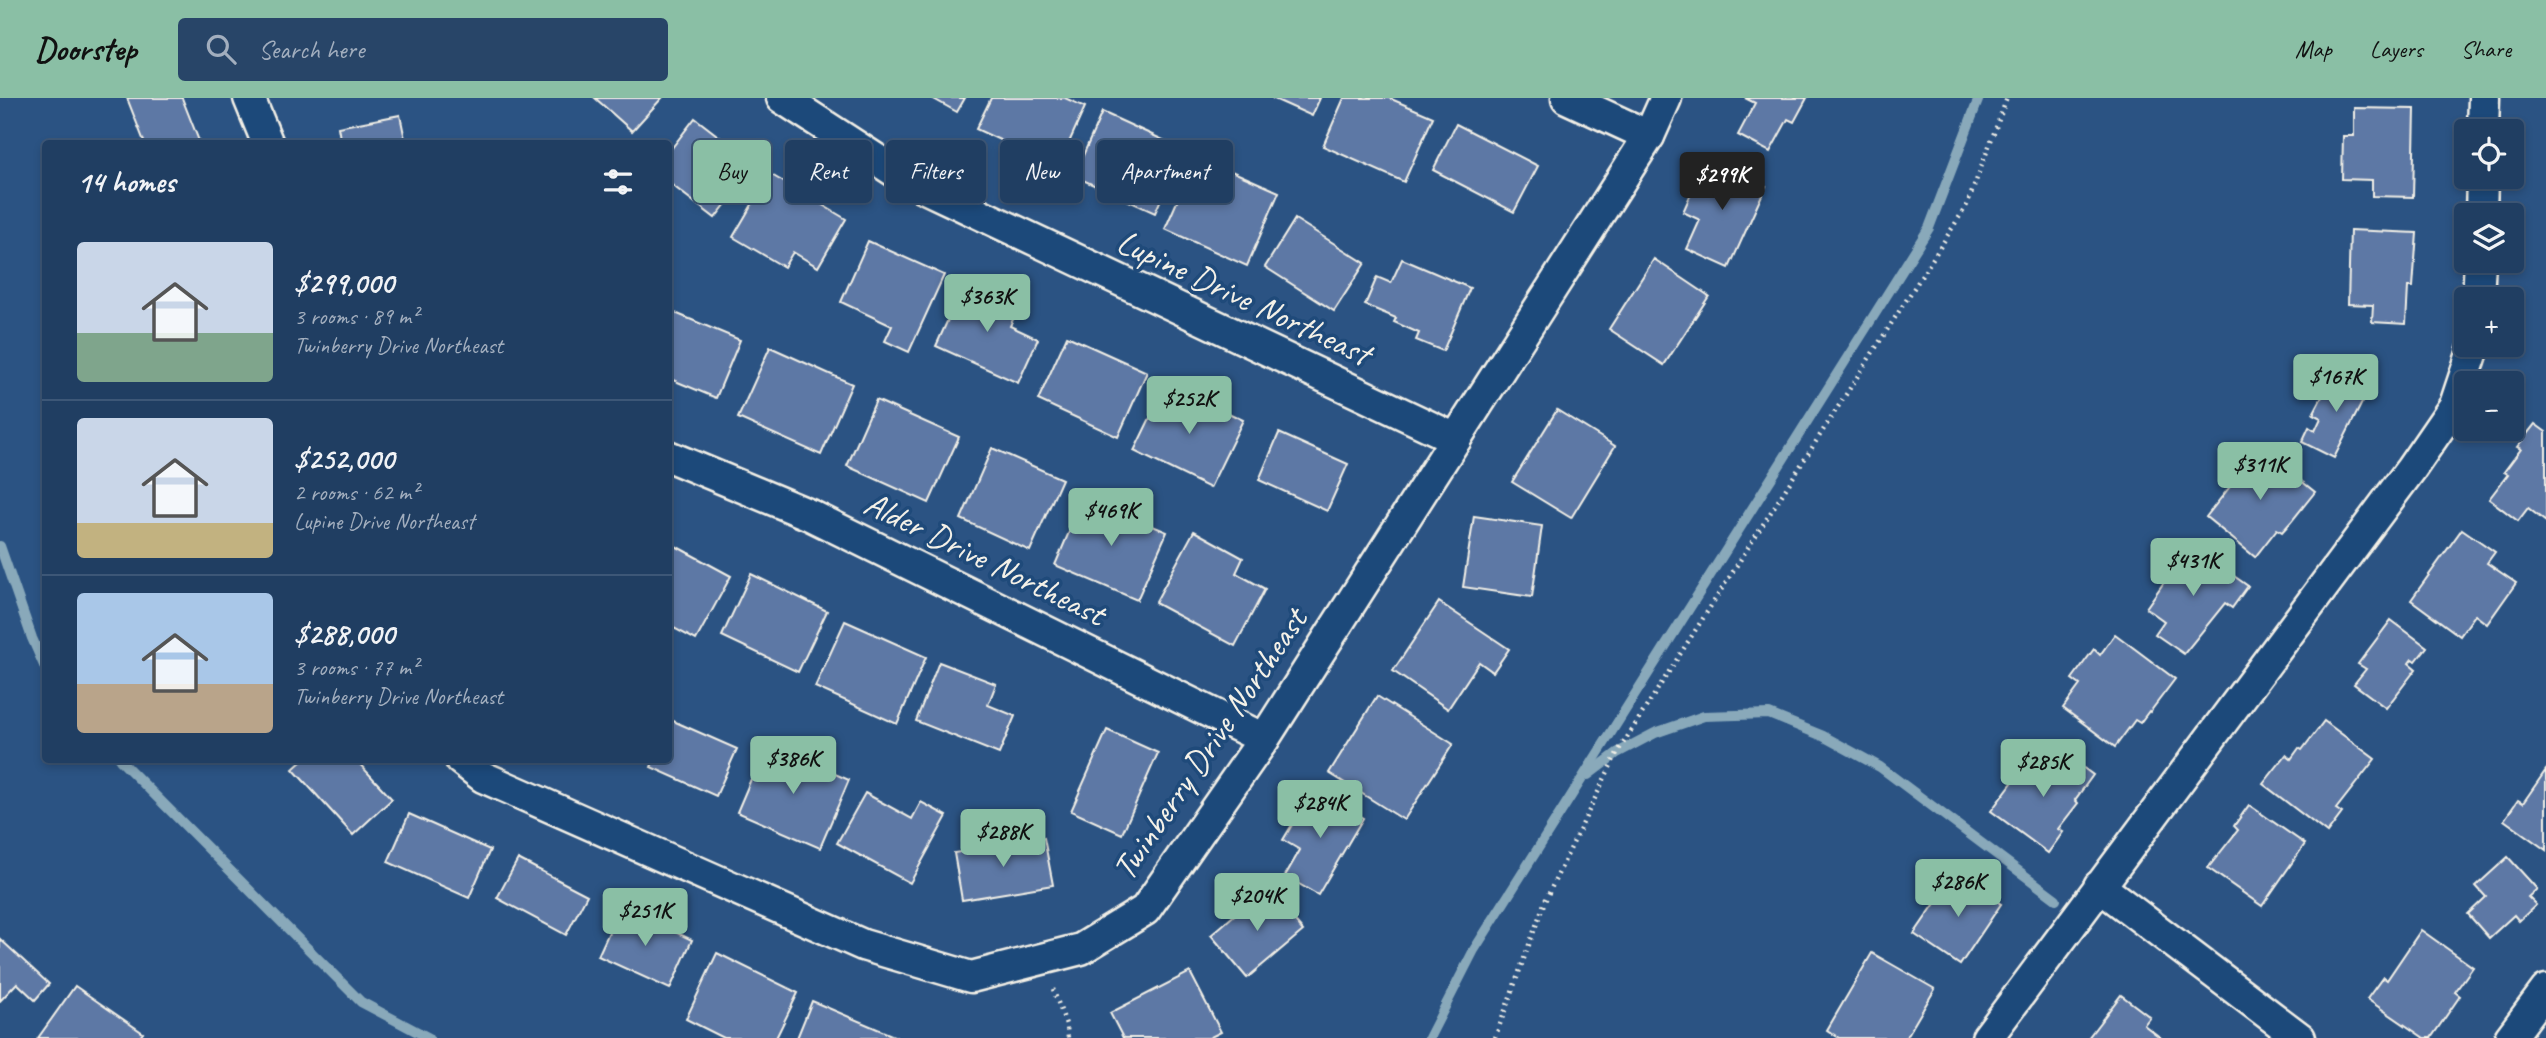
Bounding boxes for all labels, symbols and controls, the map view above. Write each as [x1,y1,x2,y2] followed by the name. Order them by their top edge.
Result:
[178,18,668,81] search box
[35,28,136,70] text: Doorstep
[202,30,240,68] icon: search
[258,33,364,66] text: Search here
[2295,34,2332,64] text: Map
[2370,34,2423,64] text: Layers
[2461,34,2511,64] text: Share
[2454,119,2524,441] map controls
[2454,119,2524,189] button: locate
[693,140,771,203] chip: Buy
[785,140,872,203] chip: Rent
[886,140,986,203] chip: Filters
[1000,140,1083,203] chip: New
[1097,140,1233,203] chip: Apartment
[1673,152,1771,212] pin: $299K
[1696,160,1748,189] text: $299K
[77,163,175,201] text: 14 homes
[599,163,637,201] icon: filters
[2454,203,2524,273] button: layers
[1110,219,1382,378] street label: Lupine Drive Northeast
[294,264,394,302] text: $299,000
[133,270,217,354] icon: home
[938,274,1036,334] pin: $363K
[960,282,1014,311] text: $363K
[2454,287,2524,357] button: +
[294,302,418,331] text: 3 rooms · 89 m²
[294,331,503,360] text: Twinberry Drive Northeast
[2287,354,2385,414] pin: $167K
[2309,362,2363,391] text: $167K
[2454,371,2524,441] button: −
[1140,376,1238,436] pin: $252K
[1163,384,1215,413] text: $252K
[294,440,394,478] text: $252,000
[2211,442,2309,502] pin: $311K
[133,446,217,530] icon: home
[2233,450,2287,479] text: $311K
[294,478,418,507] text: 2 rooms · 62 m²
[857,481,1116,638] street label: Alder Drive Northeast
[1062,489,1160,548] pin: $469K
[1084,496,1138,525] text: $469K
[294,507,474,536] text: Lupine Drive Northeast
[2144,538,2242,598] pin: $431K
[2166,546,2220,575] text: $431K
[1102,597,1319,889] street label: Twinberry Drive Northeast
[294,615,394,653] text: $288,000
[133,621,217,705] icon: home
[294,653,418,682] text: 3 rooms · 77 m²
[294,682,503,711] text: Twinberry Drive Northeast
[744,736,842,796] pin: $386K
[1994,740,2092,799] pin: $285K
[766,744,820,773] text: $386K
[2017,747,2069,776] text: $285K
[1271,780,1369,840] pin: $284K
[1293,788,1347,817] text: $284K
[954,810,1052,869] pin: $288K
[976,817,1030,846] text: $288K
[1909,860,2007,919] pin: $286K
[1931,867,1985,896] text: $286K
[1208,874,1306,933] pin: $204K
[1230,881,1284,910] text: $204K
[596,888,694,948] pin: $251K
[619,896,671,925] text: $251K

